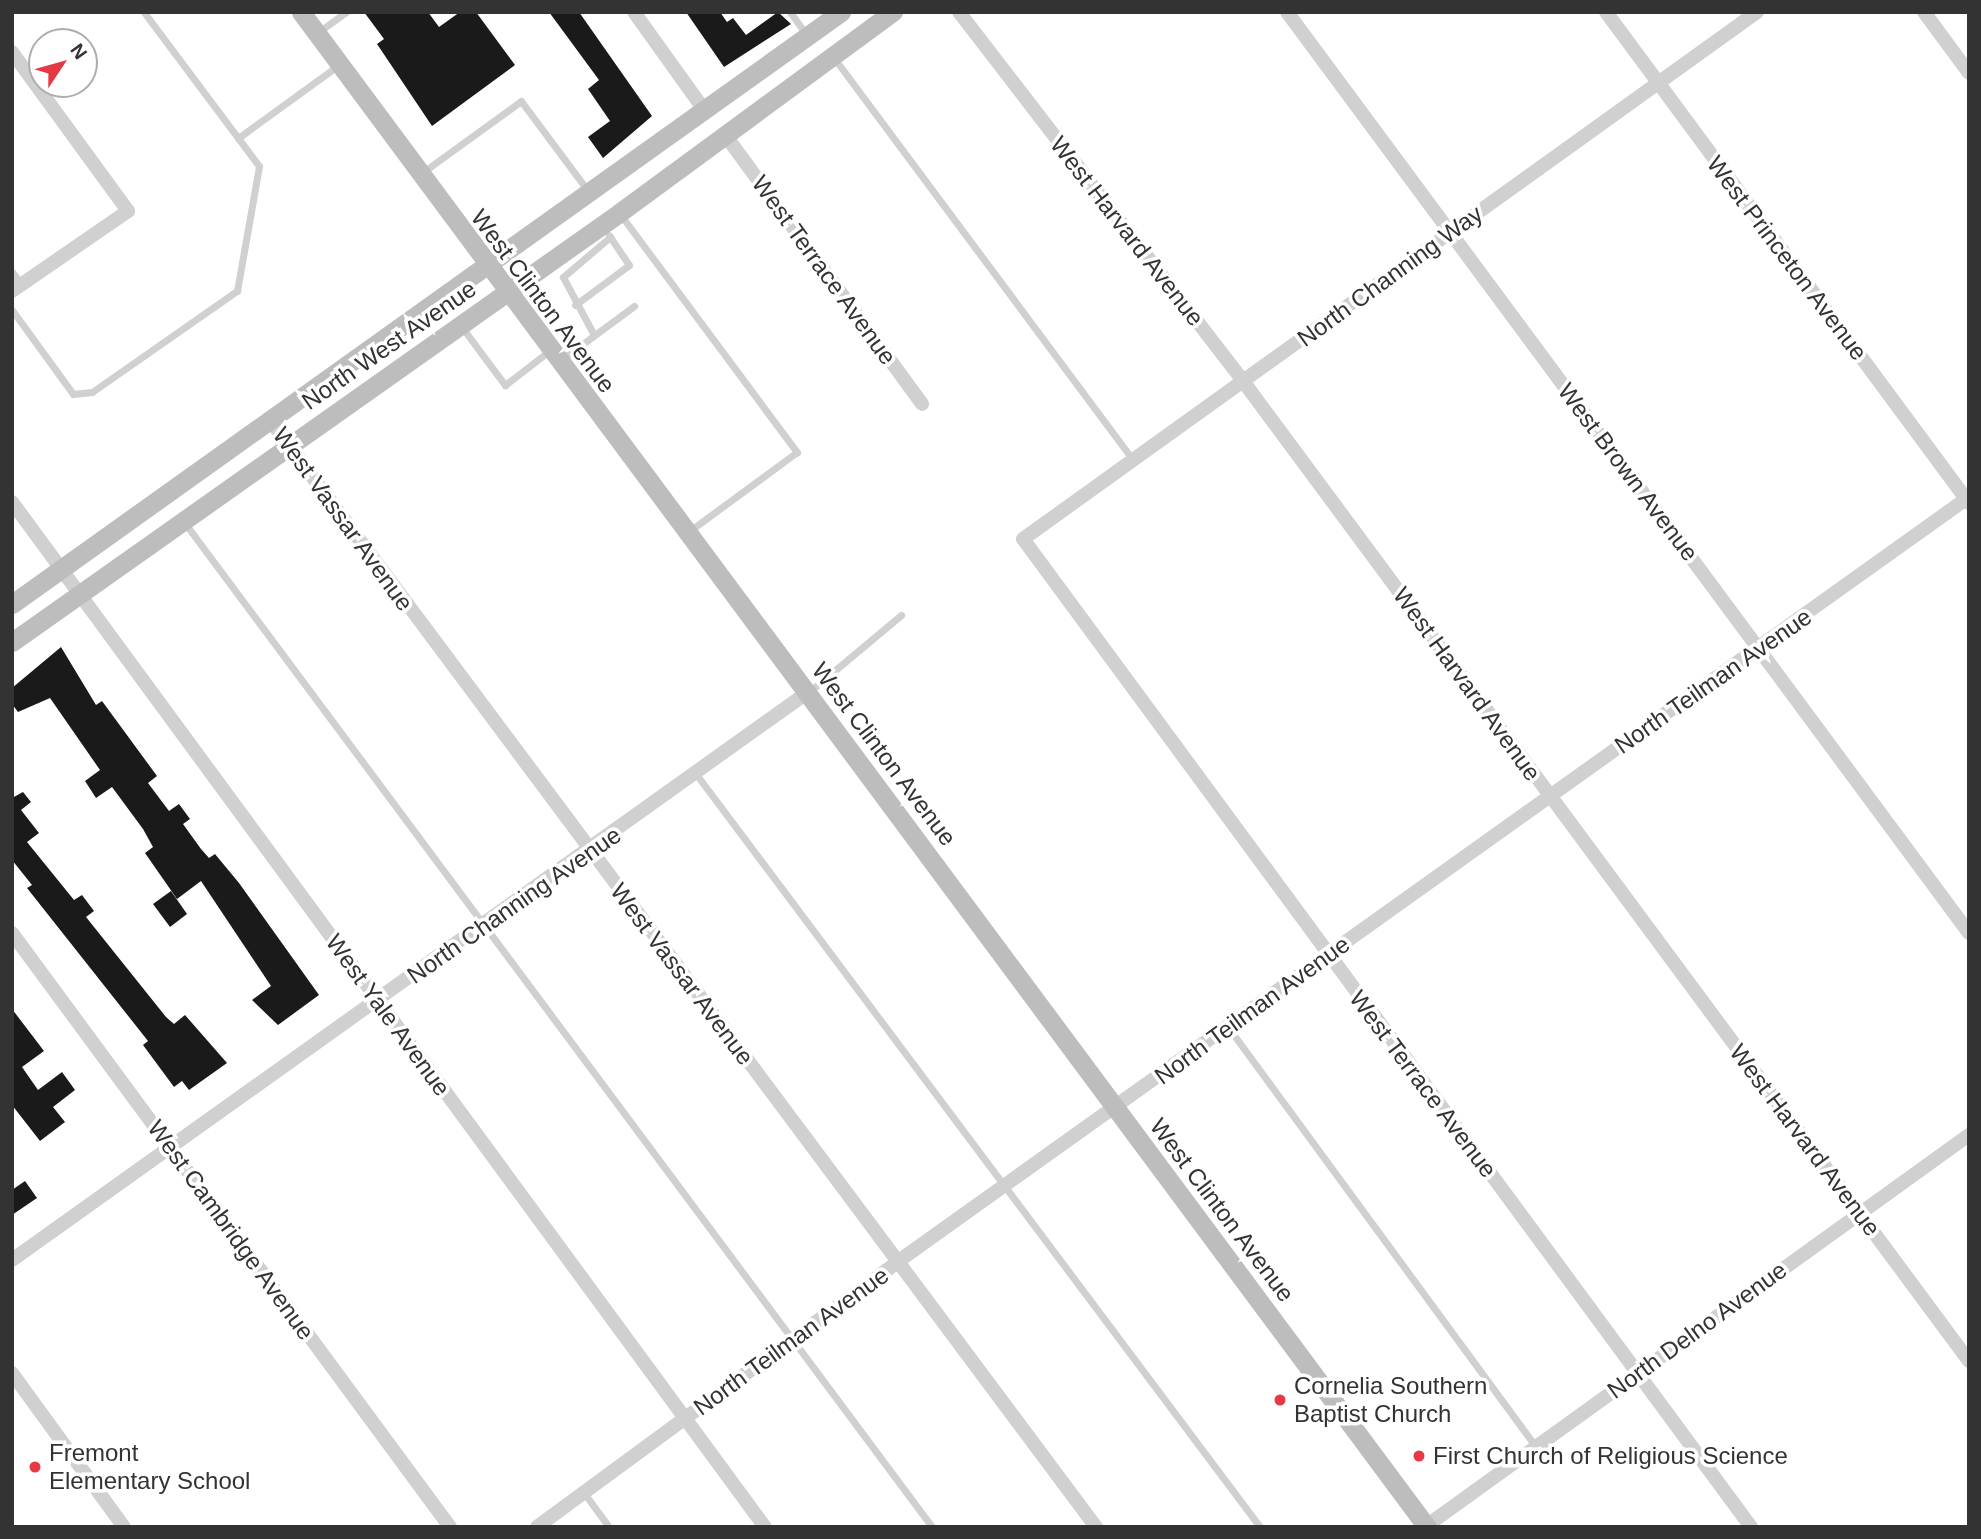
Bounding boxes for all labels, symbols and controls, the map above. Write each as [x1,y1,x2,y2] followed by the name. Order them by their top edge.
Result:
[28,28,98,98] north arrow
[66,40,91,63] text: N
[1044,130,1210,332] street label: West Harvard Avenue
[1700,150,1874,366] street label: West Princeton Avenue
[745,169,903,371] street label: West Terrace Avenue
[1292,199,1488,353] street label: North Channing Way
[464,203,622,399] street label: West Clinton Avenue
[296,274,482,416] street label: North West Avenue
[1551,377,1705,567] street label: West Brown Avenue
[266,421,420,617] street label: West Vassar Avenue
[1387,581,1547,787] street label: West Harvard Avenue
[1608,602,1818,760] street label: North Teilman Avenue
[805,656,963,852] street label: West Clinton Avenue
[401,820,627,990] street label: North Channing Avenue
[604,877,760,1071] street label: West Vassar Avenue
[319,928,457,1102] street label: West Yale Avenue
[1148,929,1356,1091] street label: North Teilman Avenue
[1343,984,1503,1184] street label: West Terrace Avenue
[1723,1038,1887,1242] street label: West Harvard Avenue
[1143,1112,1301,1308] street label: West Clinton Avenue
[141,1114,321,1346] street label: West Cambridge Avenue
[1601,1255,1793,1405] street label: North Delno Avenue
[687,1260,895,1422] street label: North Teilman Avenue
[1294,1372,1487,1428] place label: Cornelia Southern Baptist Church
[1272,1392,1288,1408] marker: Cornelia Southern Baptist Church
[49,1439,250,1495] place label: Fremont Elementary School
[1433,1442,1788,1470] place label: First Church of Religious Science
[1411,1448,1427,1464] marker: First Church of Religious Science
[27,1459,43,1475] marker: Fremont Elementary School

